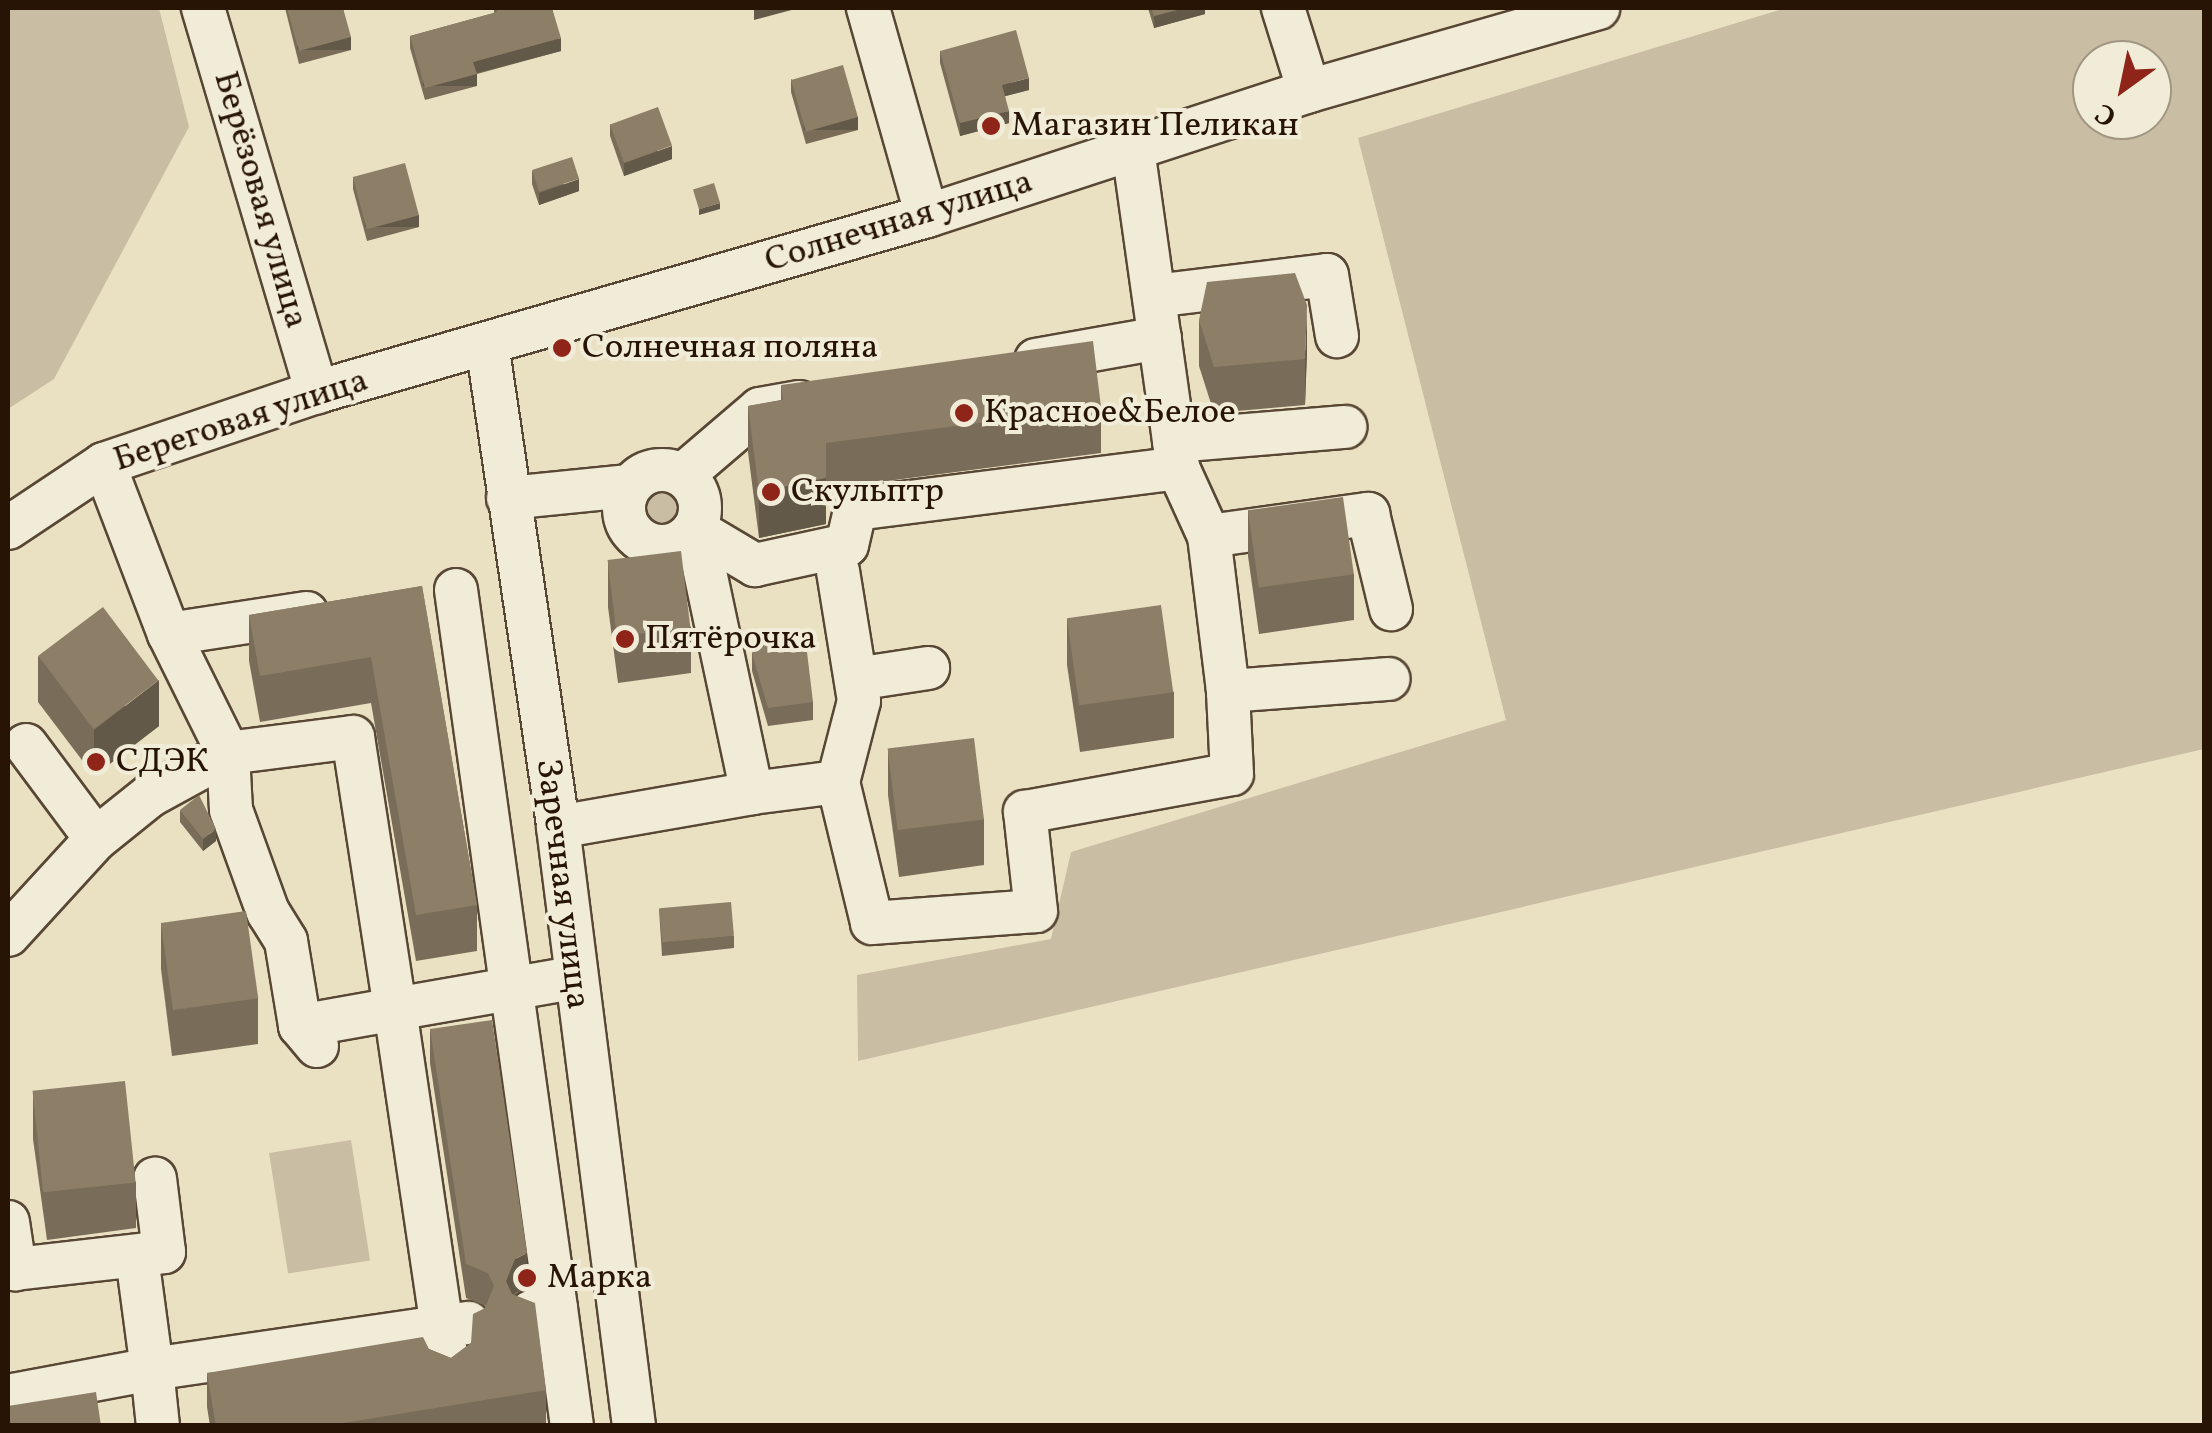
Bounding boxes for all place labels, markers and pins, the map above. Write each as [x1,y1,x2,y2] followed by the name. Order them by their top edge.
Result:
[1011,105,1299,147] place label: Магазин Пеликан
[980,115,1002,137] marker: Магазин Пеликан
[582,327,878,369] place label: Солнечная поляна
[551,337,573,359] marker: Солнечная поляна
[984,392,1236,434] place label: Красное&Белое
[953,402,975,424] marker: Красное&Белое
[791,471,944,513] place label: Скульптр
[760,481,782,503] marker: Скульптр
[645,618,817,660] place label: Пятёрочка
[614,628,636,650] marker: Пятёрочка
[116,741,209,783] place label: СДЭК
[85,751,107,773] marker: СДЭК
[547,1257,652,1299] place label: Марка
[516,1267,538,1289] marker: Марка

